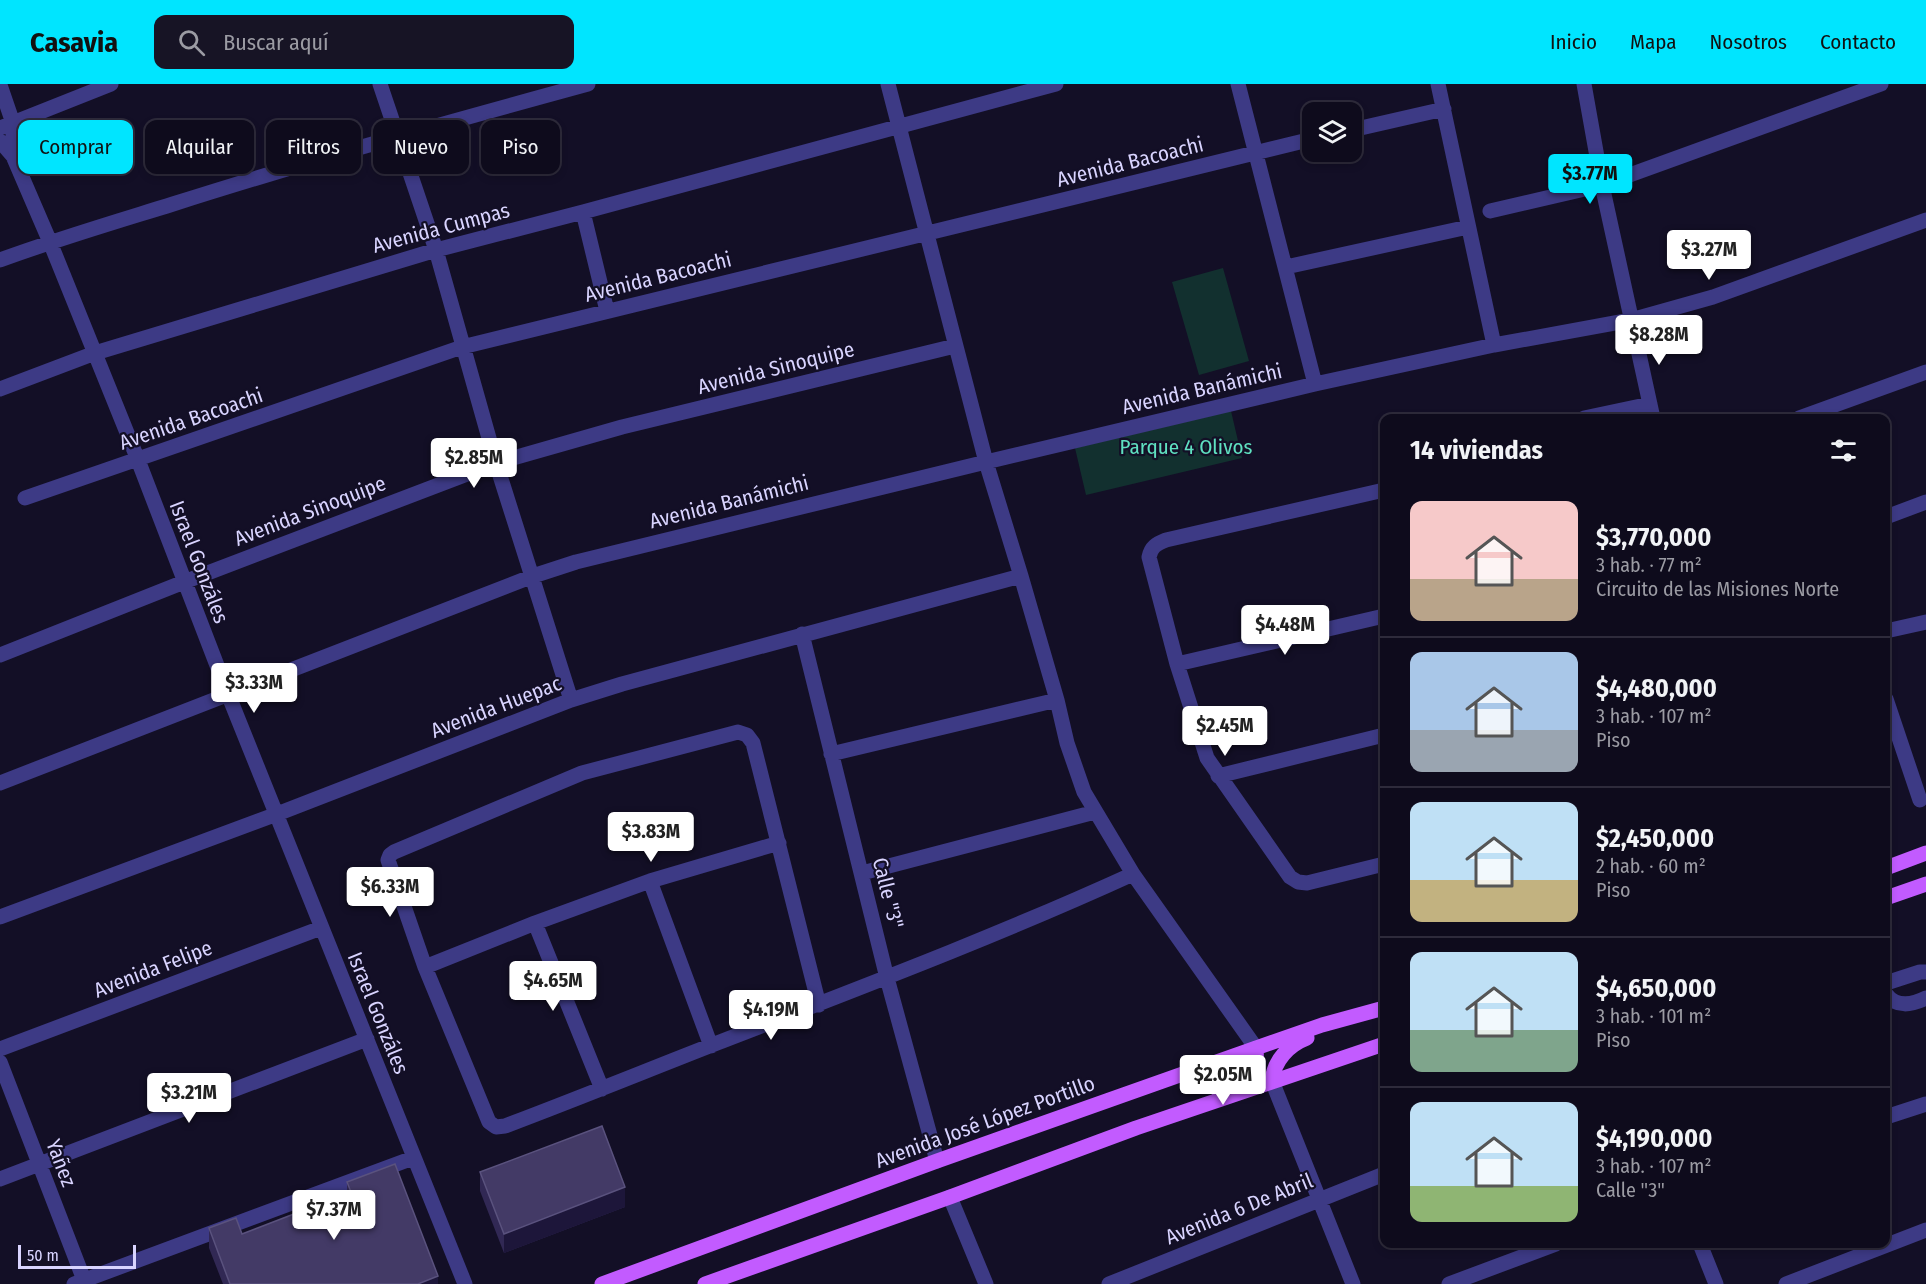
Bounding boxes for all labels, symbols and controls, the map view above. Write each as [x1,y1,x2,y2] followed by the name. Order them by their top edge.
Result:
[154,15,574,69] search box
[30,26,118,59] text: Casavia
[175,26,208,59] icon: search
[223,29,329,56] text: Buscar aquí
[1550,29,1597,55] text: Inicio
[1630,29,1677,55] text: Mapa
[1710,29,1787,55] text: Nosotros
[1820,29,1896,55] text: Contacto
[1302,102,1362,162] map controls
[1302,102,1362,162] button: layers
[18,120,133,174] chip: Comprar
[145,120,254,174] chip: Alquilar
[266,120,361,174] chip: Filtros
[373,120,469,174] chip: Nuevo
[481,120,560,174] chip: Piso
[1054,131,1206,193] street label: Avenida Bacoachi
[1541,154,1639,205] pin: $3.77M
[1562,161,1618,185] text: $3.77M
[370,197,513,259] street label: Avenida Cumpas
[1660,230,1758,281] pin: $3.27M
[1681,237,1737,261] text: $3.27M
[582,246,734,308] street label: Avenida Bacoachi
[1610,315,1708,366] pin: $8.28M
[1629,322,1689,346] text: $8.28M
[695,336,857,400] street label: Avenida Sinoquipe
[1119,358,1285,420] street label: Avenida Banámichi
[116,382,266,456] street label: Avenida Bacoachi
[1120,434,1252,460] park label: Parque 4 Olivos
[1827,434,1860,467] icon: filters
[1410,435,1543,466] text: 14 viviendas
[425,438,523,489] pin: $2.85M
[445,445,503,469] text: $2.85M
[230,470,390,552] street label: Avenida Sinoquipe
[647,470,811,534] street label: Avenida Banámichi
[164,497,234,627] street label: Israel Gonzáles
[1596,522,1711,553] text: $3,770,000
[1458,525,1530,597] icon: home
[1596,553,1702,577] text: 3 hab. · 77 m²
[1596,577,1839,601] text: Circuito de las Misiones Norte
[1236,605,1334,656] pin: $4.48M
[1255,612,1315,636] text: $4.48M
[205,663,303,714] pin: $3.33M
[225,670,283,694] text: $3.33M
[427,670,565,744] street label: Avenida Huepac
[1596,673,1717,704] text: $4,480,000
[1458,676,1530,748] icon: home
[1596,704,1712,728] text: 3 hab. · 107 m²
[1176,706,1274,757] pin: $2.45M
[1196,713,1254,737] text: $2.45M
[1596,728,1631,752] text: Piso
[602,812,700,863] pin: $3.83M
[622,819,680,843] text: $3.83M
[1596,823,1714,854] text: $2,450,000
[1458,826,1530,898] icon: home
[1596,854,1706,878] text: 2 hab. · 60 m²
[867,855,909,931] street label: Calle "3"
[341,867,439,918] pin: $6.33M
[361,874,419,898] text: $6.33M
[1596,878,1631,902] text: Piso
[90,935,216,1003] street label: Avenida Felipe
[342,948,414,1078] street label: Israel Gonzáles
[504,961,602,1012] pin: $4.65M
[523,968,583,992] text: $4.65M
[1596,973,1716,1004] text: $4,650,000
[1458,976,1530,1048] icon: home
[722,990,820,1041] pin: $4.19M
[743,997,799,1021] text: $4.19M
[1596,1004,1711,1028] text: 3 hab. · 101 m²
[1596,1028,1631,1052] text: Piso
[1174,1055,1272,1106] pin: $2.05M
[1194,1062,1252,1086] text: $2.05M
[872,1070,1098,1174] street label: Avenida José López Portillo
[140,1073,238,1124] pin: $3.21M
[161,1080,217,1104] text: $3.21M
[1596,1123,1712,1154] text: $4,190,000
[1458,1126,1530,1198] icon: home
[40,1136,82,1190] street label: Yañez
[1596,1154,1712,1178] text: 3 hab. · 107 m²
[1161,1167,1317,1250] street label: Avenida 6 De Abril
[1596,1178,1665,1202] text: Calle "3"
[285,1190,383,1241] pin: $7.37M
[306,1197,362,1221] text: $7.37M
[18,1242,136,1270] scale bar
[27,1246,59,1265] text: 50 m

